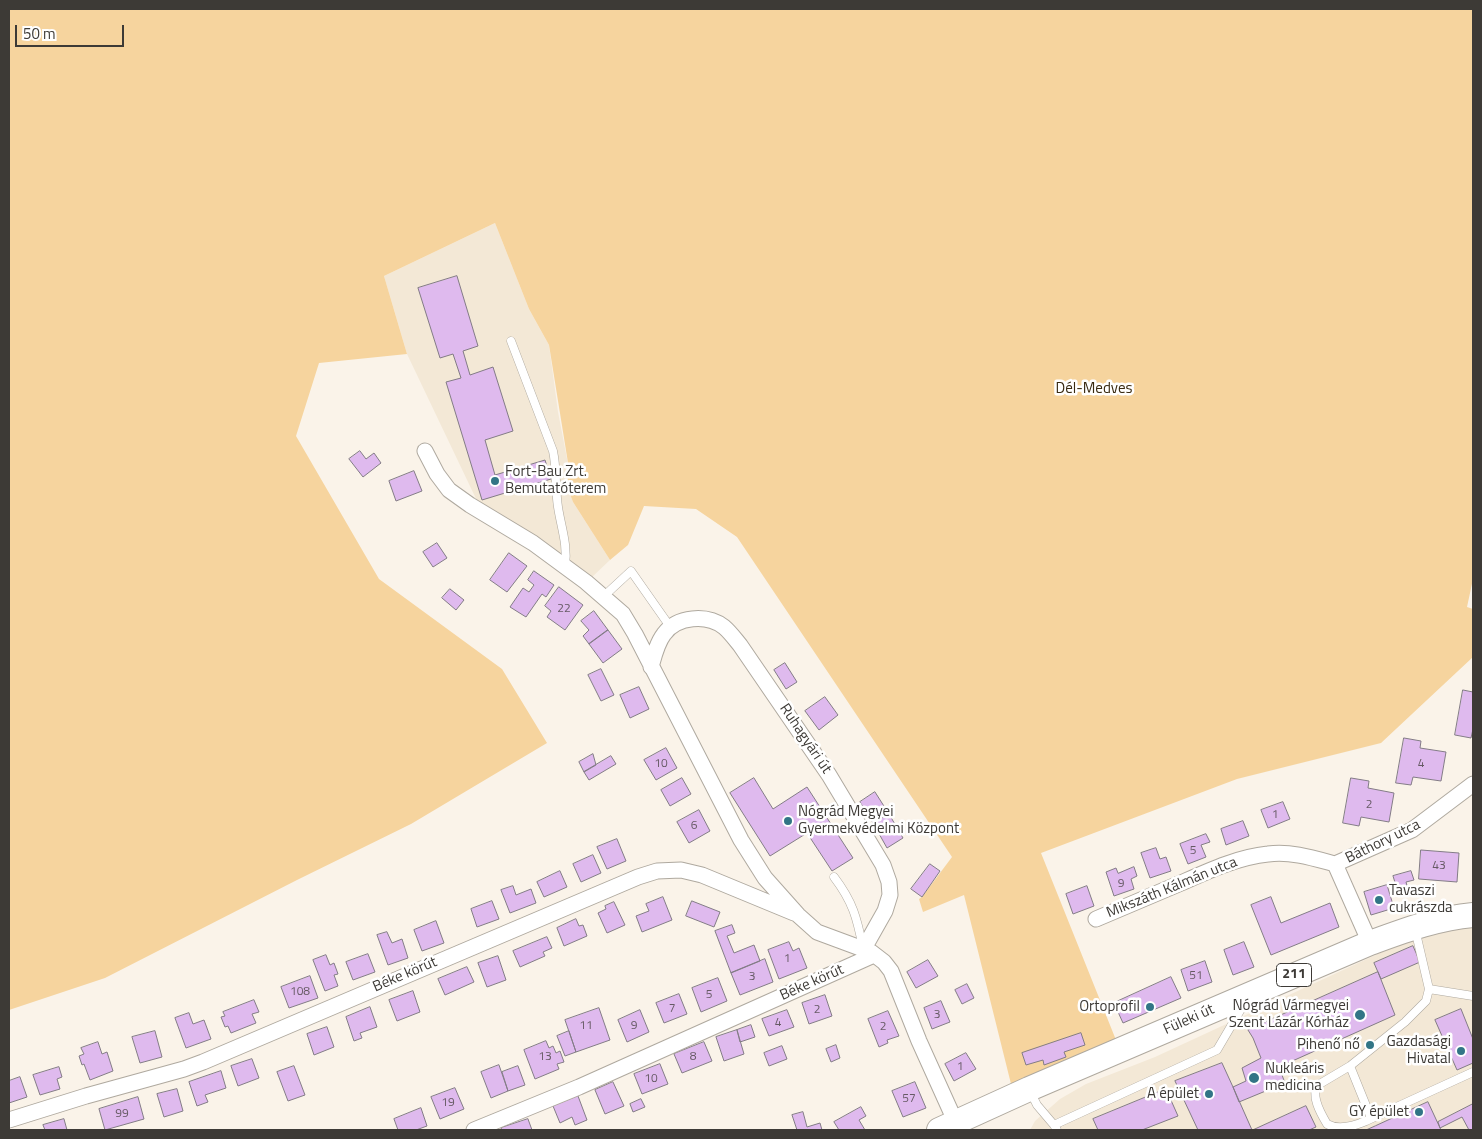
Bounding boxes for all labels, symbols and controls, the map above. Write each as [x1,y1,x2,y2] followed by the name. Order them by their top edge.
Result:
[18,15,126,47] scale bar
[23,22,56,45] text: 50 m
[1056,380,1132,398] park label: Dél-Medves
[505,463,606,498] place label: Fort-Bau Zrt. Bemutatóterem
[489,475,501,487] marker: Fort-Bau Zrt. Bemutatóterem
[557,602,571,616] house number: 22
[775,701,835,777] street label: Ruhagyári út
[654,757,668,771] house number: 10
[1418,757,1424,771] house number: 4
[1366,798,1372,812] house number: 2
[798,803,959,838] place label: Nógrád Megyei Gyermekvédelmi Központ
[1272,808,1278,822] house number: 1
[782,815,794,827] marker: Nógrád Megyei Gyermekvédelmi Központ
[1343,816,1423,868] street label: Báthory utca
[691,819,697,833] house number: 6
[1190,844,1196,858] house number: 5
[1104,854,1240,922] street label: Mikszáth Kálmán utca
[1432,859,1446,873] house number: 43
[1118,877,1124,891] house number: 9
[1389,882,1453,917] place label: Tavaszi cukrászda
[1373,894,1385,906] marker: Tavaszi cukrászda
[784,952,790,966] house number: 1
[370,953,440,997] street label: Béke körút
[777,961,847,1005] street label: Béke körút
[1276,964,1312,986] road number: 211
[1189,969,1203,983] house number: 51
[749,970,755,984] house number: 3
[290,985,310,999] house number: 108
[706,988,712,1002] house number: 5
[1229,997,1349,1032] place label: Nógrád Vármegyei Szent Lázár Kórház
[1079,998,1140,1016] place label: Ortoprofil
[1144,1001,1156,1013] marker: Ortoprofil
[1161,1001,1217,1039] street label: Füleki út
[669,1002,675,1016] house number: 7
[814,1003,820,1017] house number: 2
[934,1008,940,1022] house number: 3
[1353,1008,1367,1022] marker: Nógrád Vármegyei Szent Lázár Kórház
[775,1016,781,1030] house number: 4
[579,1019,593,1033] house number: 11
[631,1019,637,1033] house number: 9
[880,1020,886,1034] house number: 2
[1387,1033,1451,1068] place label: Gazdasági Hivatal
[1297,1036,1360,1054] place label: Pihenő nő
[1364,1039,1376,1051] marker: Pihenő nő
[1455,1045,1467,1057] marker: Gazdasági Hivatal
[538,1050,552,1064] house number: 13
[690,1050,696,1064] house number: 8
[957,1060,963,1074] house number: 1
[1265,1060,1324,1095] place label: Nukleáris medicina
[1247,1071,1261,1085] marker: Nukleáris medicina
[644,1072,658,1086] house number: 10
[1147,1085,1199,1103] place label: A épület
[1203,1088,1215,1100] marker: A épület
[902,1092,916,1106] house number: 57
[441,1096,455,1110] house number: 19
[1349,1103,1409,1121] place label: GY épület
[1413,1106,1425,1118] marker: GY épület
[115,1107,129,1121] house number: 99

